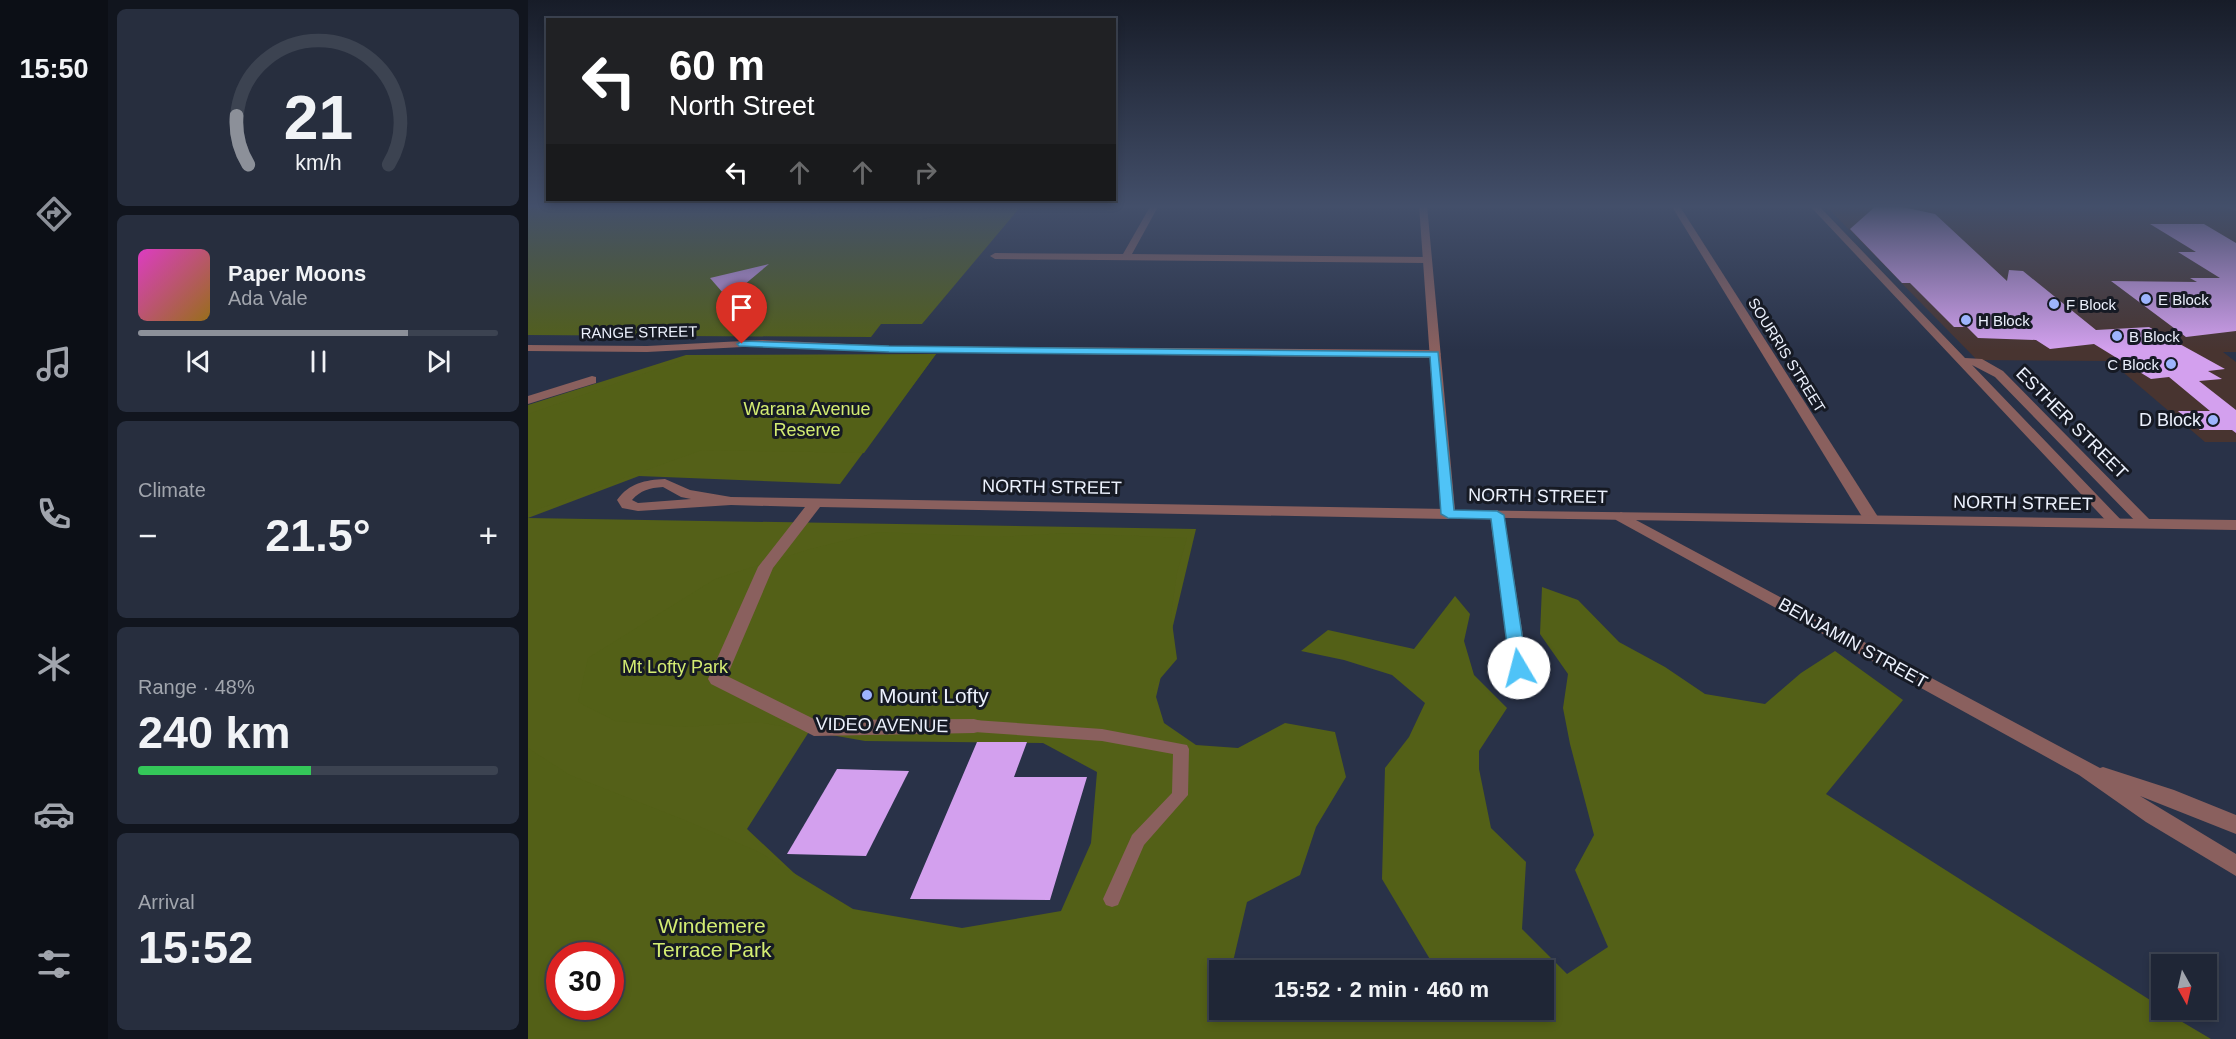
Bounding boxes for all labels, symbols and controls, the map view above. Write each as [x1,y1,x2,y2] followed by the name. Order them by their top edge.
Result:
[570,42,648,120] icon: left
[669,42,765,89] text: 60 m
[19,54,89,84] text: 15:50
[283,83,353,152] text: 21
[669,91,815,121] text: North Street
[295,151,341,175] text: km/h
[720,156,753,189] icon: left
[783,156,816,189] icon: ahead
[846,156,879,189] icon: ahead
[909,156,942,189] icon: right
[33,193,75,235] icon: directions
[228,261,366,286] text: Paper Moons
[716,282,767,344] pin
[228,287,308,309] text: Ada Vale
[725,291,758,324] icon: arrive
[2158,291,2209,308] place label: E Block
[2139,292,2153,306] marker: E Block
[1745,295,1829,415] street label: SOURRIS STREET
[2066,296,2117,313] place label: F Block
[2047,297,2061,311] marker: F Block
[1978,312,2030,329] place label: H Block
[1959,313,1973,327] marker: H Block
[581,322,697,342] street label: RANGE STREET
[2129,328,2180,345] place label: B Block
[2110,329,2124,343] marker: B Block
[33,343,75,385] icon: music
[182,345,215,378] icon: previous
[302,345,335,378] icon: pause
[422,345,455,378] icon: next
[2107,356,2159,373] place label: C Block
[2164,357,2178,371] marker: C Block
[2012,363,2132,483] street label: ESTHER STREET
[743,399,871,440] park label: Warana Avenue Reserve
[2139,410,2202,430] place label: D Block
[2206,413,2220,427] marker: D Block
[982,476,1122,498] street label: NORTH STREET
[138,479,206,501] text: Climate
[1468,485,1608,507] street label: NORTH STREET
[1953,492,2093,514] street label: NORTH STREET
[33,493,75,535] icon: phone
[265,510,371,561] text: 21.5°
[138,517,157,554] text: −
[479,517,498,554] text: +
[1775,594,1931,692] street label: BENJAMIN STREET
[1487,636,1551,700] position arrow
[33,643,75,685] icon: climate
[622,657,729,677] park label: Mt Lofty Park
[138,676,255,698] text: Range · 48%
[879,684,989,707] place label: Mount Lofty
[860,688,874,702] marker: Mount Lofty
[138,707,291,758] text: 240 km
[815,714,949,736] street label: VIDEO AVENUE
[33,793,75,835] icon: car
[138,891,195,913] text: Arrival
[652,914,772,961] park label: Windemere Terrace Park
[138,922,253,973] text: 15:52
[546,942,624,1020] speed limit sign: 30
[33,943,75,985] icon: filters
[2151,954,2217,1020] north arrow
[2151,954,2217,1020] map controls
[1274,977,1489,1002] text: 15:52 · 2 min · 460 m

